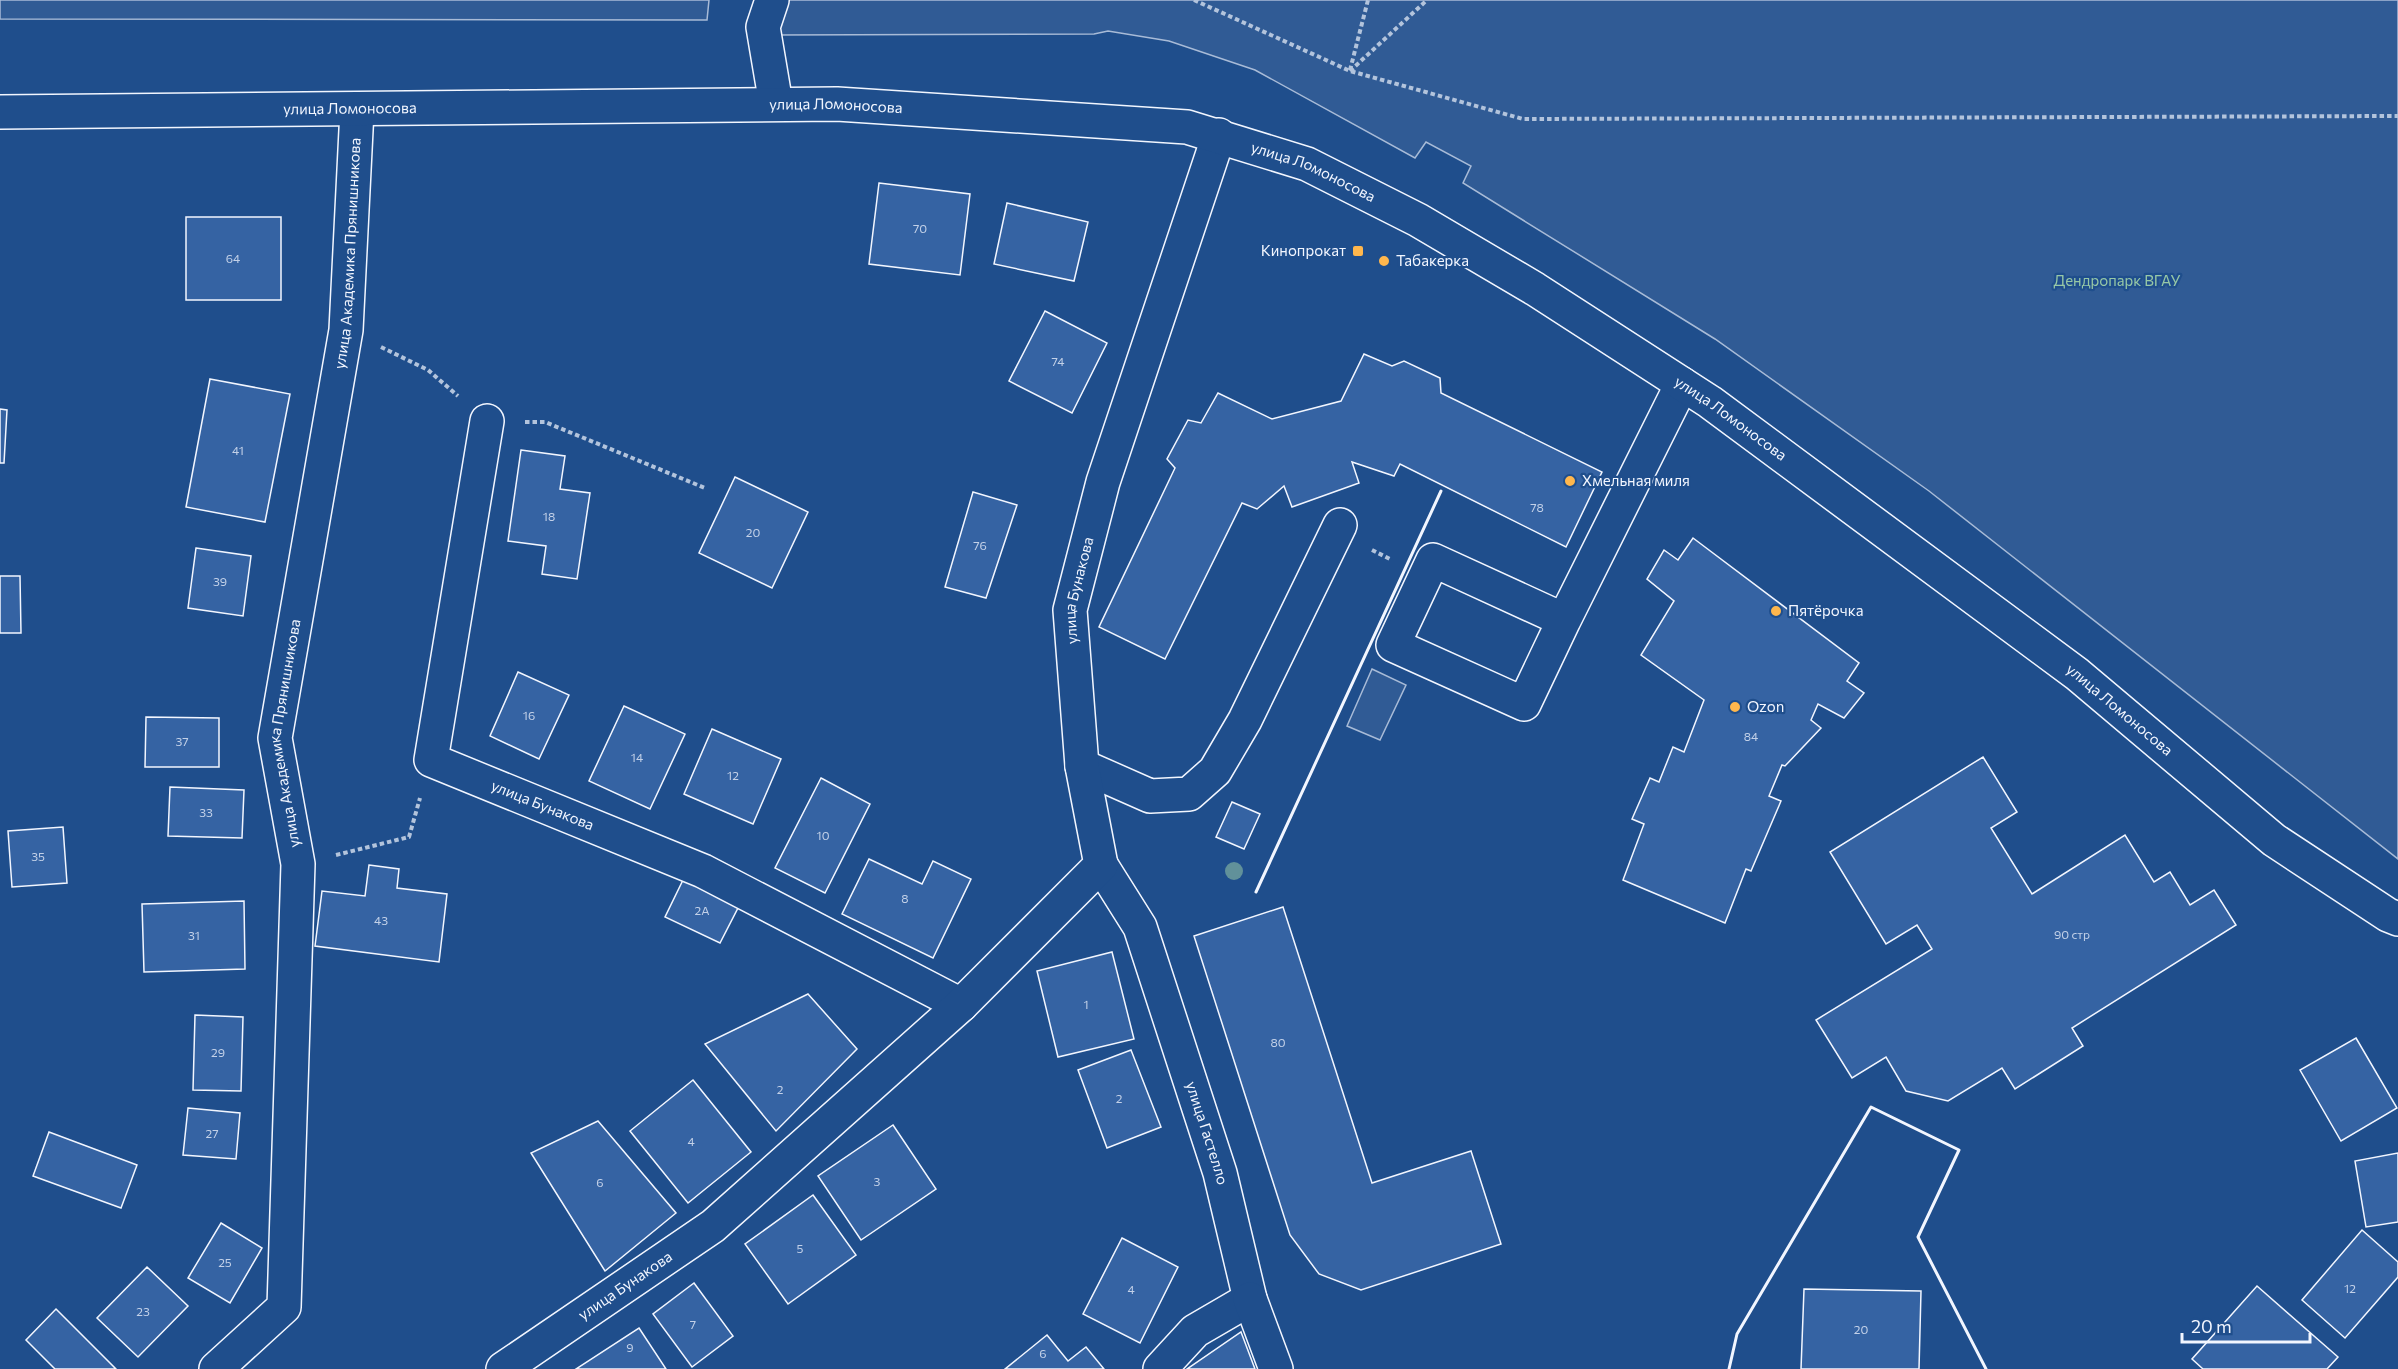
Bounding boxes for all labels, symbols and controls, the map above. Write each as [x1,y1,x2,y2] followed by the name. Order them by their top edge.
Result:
[769,94,903,116] street label: улица Ломоносова
[283,98,417,117] street label: улица Ломоносова
[329,137,364,370] street label: улица Академика Прянишникова
[1249,137,1379,205] street label: улица Ломоносова
[913,221,927,235] house number: 70
[1261,241,1346,259] place label: Кинопрокат
[1351,244,1365,258] marker: Кинопрокат
[226,251,240,265] house number: 64
[1396,251,1469,269] place label: Табакерка
[1377,254,1391,268] marker: Табакерка
[2053,271,2181,289] park label: Дендропарк ВГАУ
[1052,354,1064,368] house number: 74
[1672,372,1791,464] street label: улица Ломоносова
[232,443,244,457] house number: 41
[1582,471,1690,489] place label: Хмельная миля
[1563,474,1577,488] marker: Хмельная миля
[1530,500,1544,514] house number: 78
[543,509,555,523] house number: 18
[746,525,760,539] house number: 20
[1060,535,1097,645] street label: улица Бунакова
[973,538,987,552] house number: 76
[213,574,227,588] house number: 39
[1788,601,1863,619] place label: Пятёрочка
[1769,604,1783,618] marker: Пятёрочка
[265,617,304,849] text: улица Академика Прянишникова
[287,618,305,850] street label: улица Академика Прянишникова
[2063,659,2177,759] street label: улица Ломоносова
[1747,697,1784,715] place label: Ozon
[1728,700,1742,714] marker: Ozon
[523,708,535,722] house number: 16
[1744,729,1758,743] house number: 84
[175,734,189,748] house number: 37
[631,750,643,764] house number: 14
[727,768,739,782] house number: 12
[489,776,597,834] street label: улица Бунакова
[199,805,213,819] house number: 33
[817,828,830,842] house number: 10
[31,849,45,863] house number: 35
[901,891,909,905] house number: 8
[695,903,709,917] house number: 2А
[374,913,388,927] house number: 43
[2054,927,2090,941] house number: 90 стр
[188,928,200,942] house number: 31
[1083,997,1089,1011] house number: 1
[1270,1035,1286,1049] house number: 80
[211,1045,225,1059] house number: 29
[1183,1079,1232,1186] street label: улица Гастелло
[777,1082,784,1096] house number: 2
[1116,1091,1123,1105] house number: 2
[206,1126,218,1140] house number: 27
[687,1134,695,1148] house number: 4
[874,1174,881,1188] house number: 3
[596,1175,604,1189] house number: 6
[797,1241,804,1255] house number: 5
[574,1247,675,1323] street label: улица Бунакова
[218,1255,232,1269] house number: 25
[2344,1281,2356,1295] house number: 12
[1127,1282,1135,1296] house number: 4
[136,1304,150,1318] house number: 23
[2182,1306,2310,1344] scale bar
[2191,1315,2232,1337] text: 20 m
[690,1317,696,1331] house number: 7
[1854,1322,1868,1336] house number: 20
[626,1340,634,1354] house number: 9
[1039,1346,1047,1360] house number: 6

